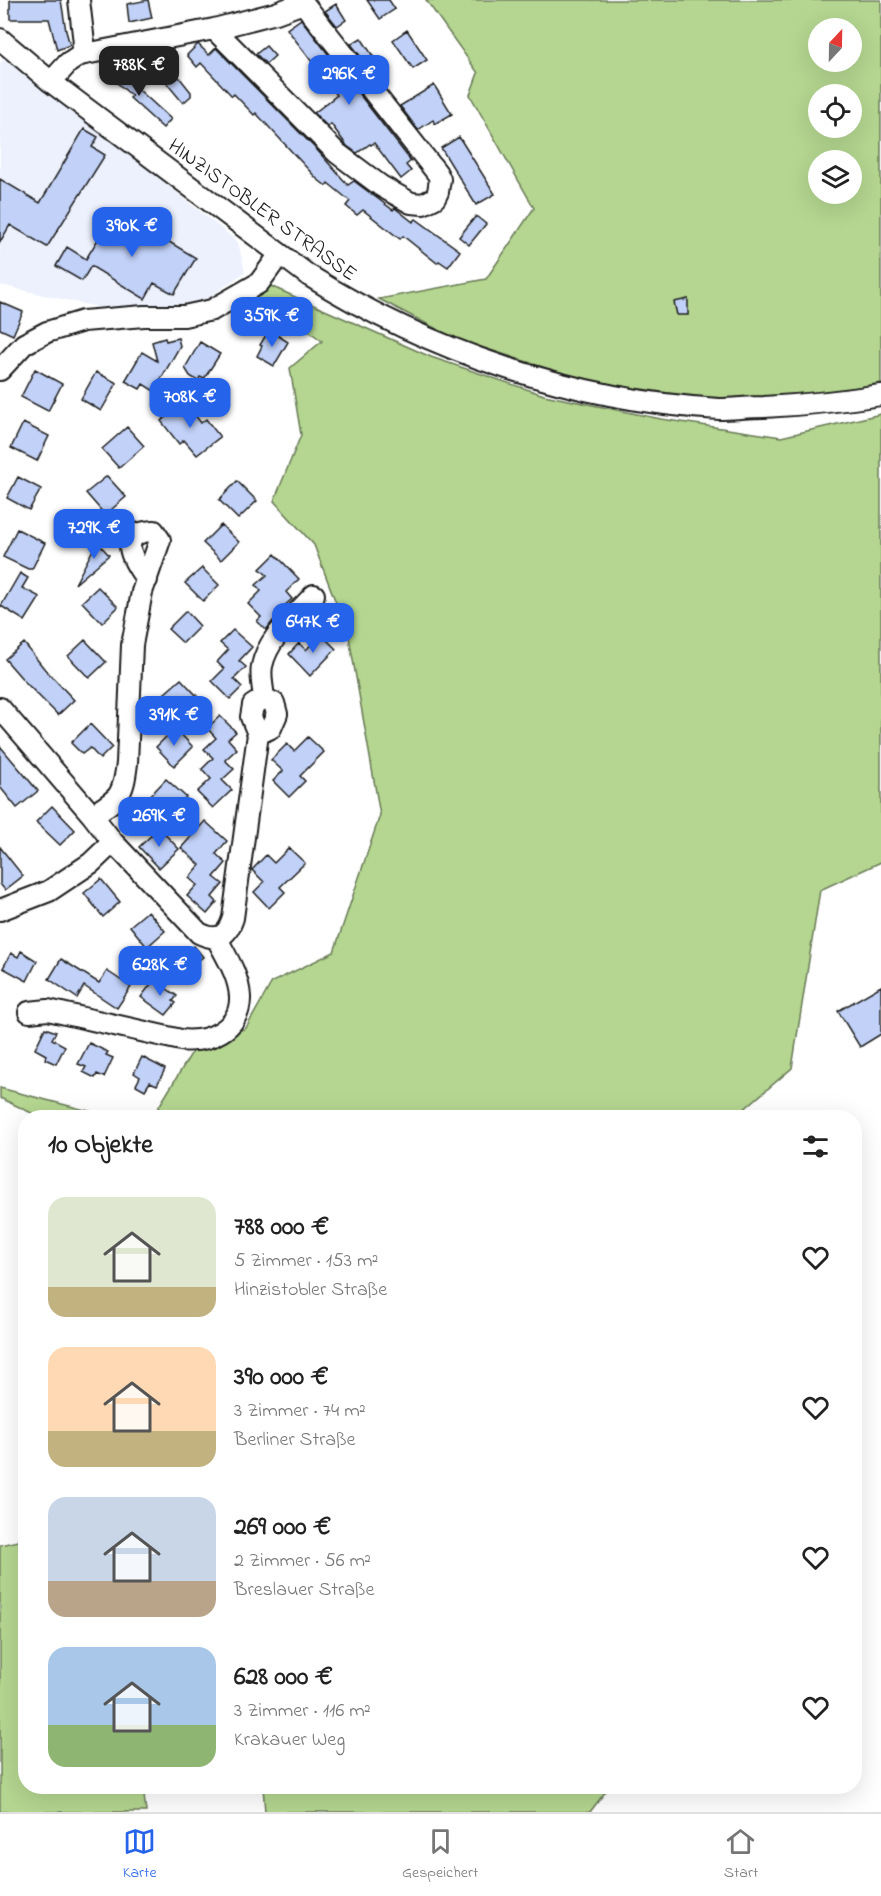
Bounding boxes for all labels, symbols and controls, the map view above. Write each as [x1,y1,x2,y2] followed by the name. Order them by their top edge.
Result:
[808,18,862,72] north arrow
[808,18,862,204] map controls
[90,46,188,97] pin: 788K €
[113,51,165,80] text: 788K €
[300,55,398,106] pin: 296K €
[322,60,376,89] text: 296K €
[808,84,862,138] button: locate
[161,132,363,290] street label: HINZISTOBLER STRASSE
[808,150,862,204] button: layers
[83,207,181,258] pin: 390K €
[106,212,158,241] text: 390K €
[223,297,321,348] pin: 359K €
[245,302,299,331] text: 359K €
[141,378,239,429] pin: 708K €
[163,383,217,412] text: 708K €
[45,509,143,560] pin: 729K €
[68,514,120,543] text: 729K €
[264,603,362,654] pin: 647K €
[286,608,340,637] text: 647K €
[125,696,223,747] pin: 391K €
[149,701,199,730] text: 391K €
[110,797,208,848] pin: 269K €
[132,802,186,831] text: 269K €
[111,946,209,997] pin: 628K €
[133,951,187,980] text: 628K €
[48,1127,153,1165] text: 10 Objekte
[799,1130,832,1163] icon: filters
[234,1209,329,1247] text: 788 000 €
[96,1221,168,1293] icon: home
[799,1241,832,1274] icon: heart
[234,1247,378,1276] text: 5 Zimmer · 153 m²
[234,1276,387,1305] text: Hinzistobler Straße
[234,1359,329,1397] text: 390 000 €
[96,1371,168,1443] icon: home
[799,1391,832,1424] icon: heart
[234,1397,366,1426] text: 3 Zimmer · 74 m²
[234,1426,356,1455] text: Berliner Straße
[234,1509,331,1547] text: 269 000 €
[96,1521,168,1593] icon: home
[799,1541,832,1574] icon: heart
[234,1547,371,1576] text: 2 Zimmer · 56 m²
[234,1576,374,1605] text: Breslauer Straße
[234,1659,333,1697] text: 628 000 €
[96,1671,168,1743] icon: home
[799,1691,832,1724] icon: heart
[234,1697,371,1726] text: 3 Zimmer · 116 m²
[234,1726,345,1755] text: Krakauer Weg
[123,1825,157,1885] tab: Karte
[402,1825,478,1885] tab: Gespeichert
[724,1825,758,1885] tab: Start

